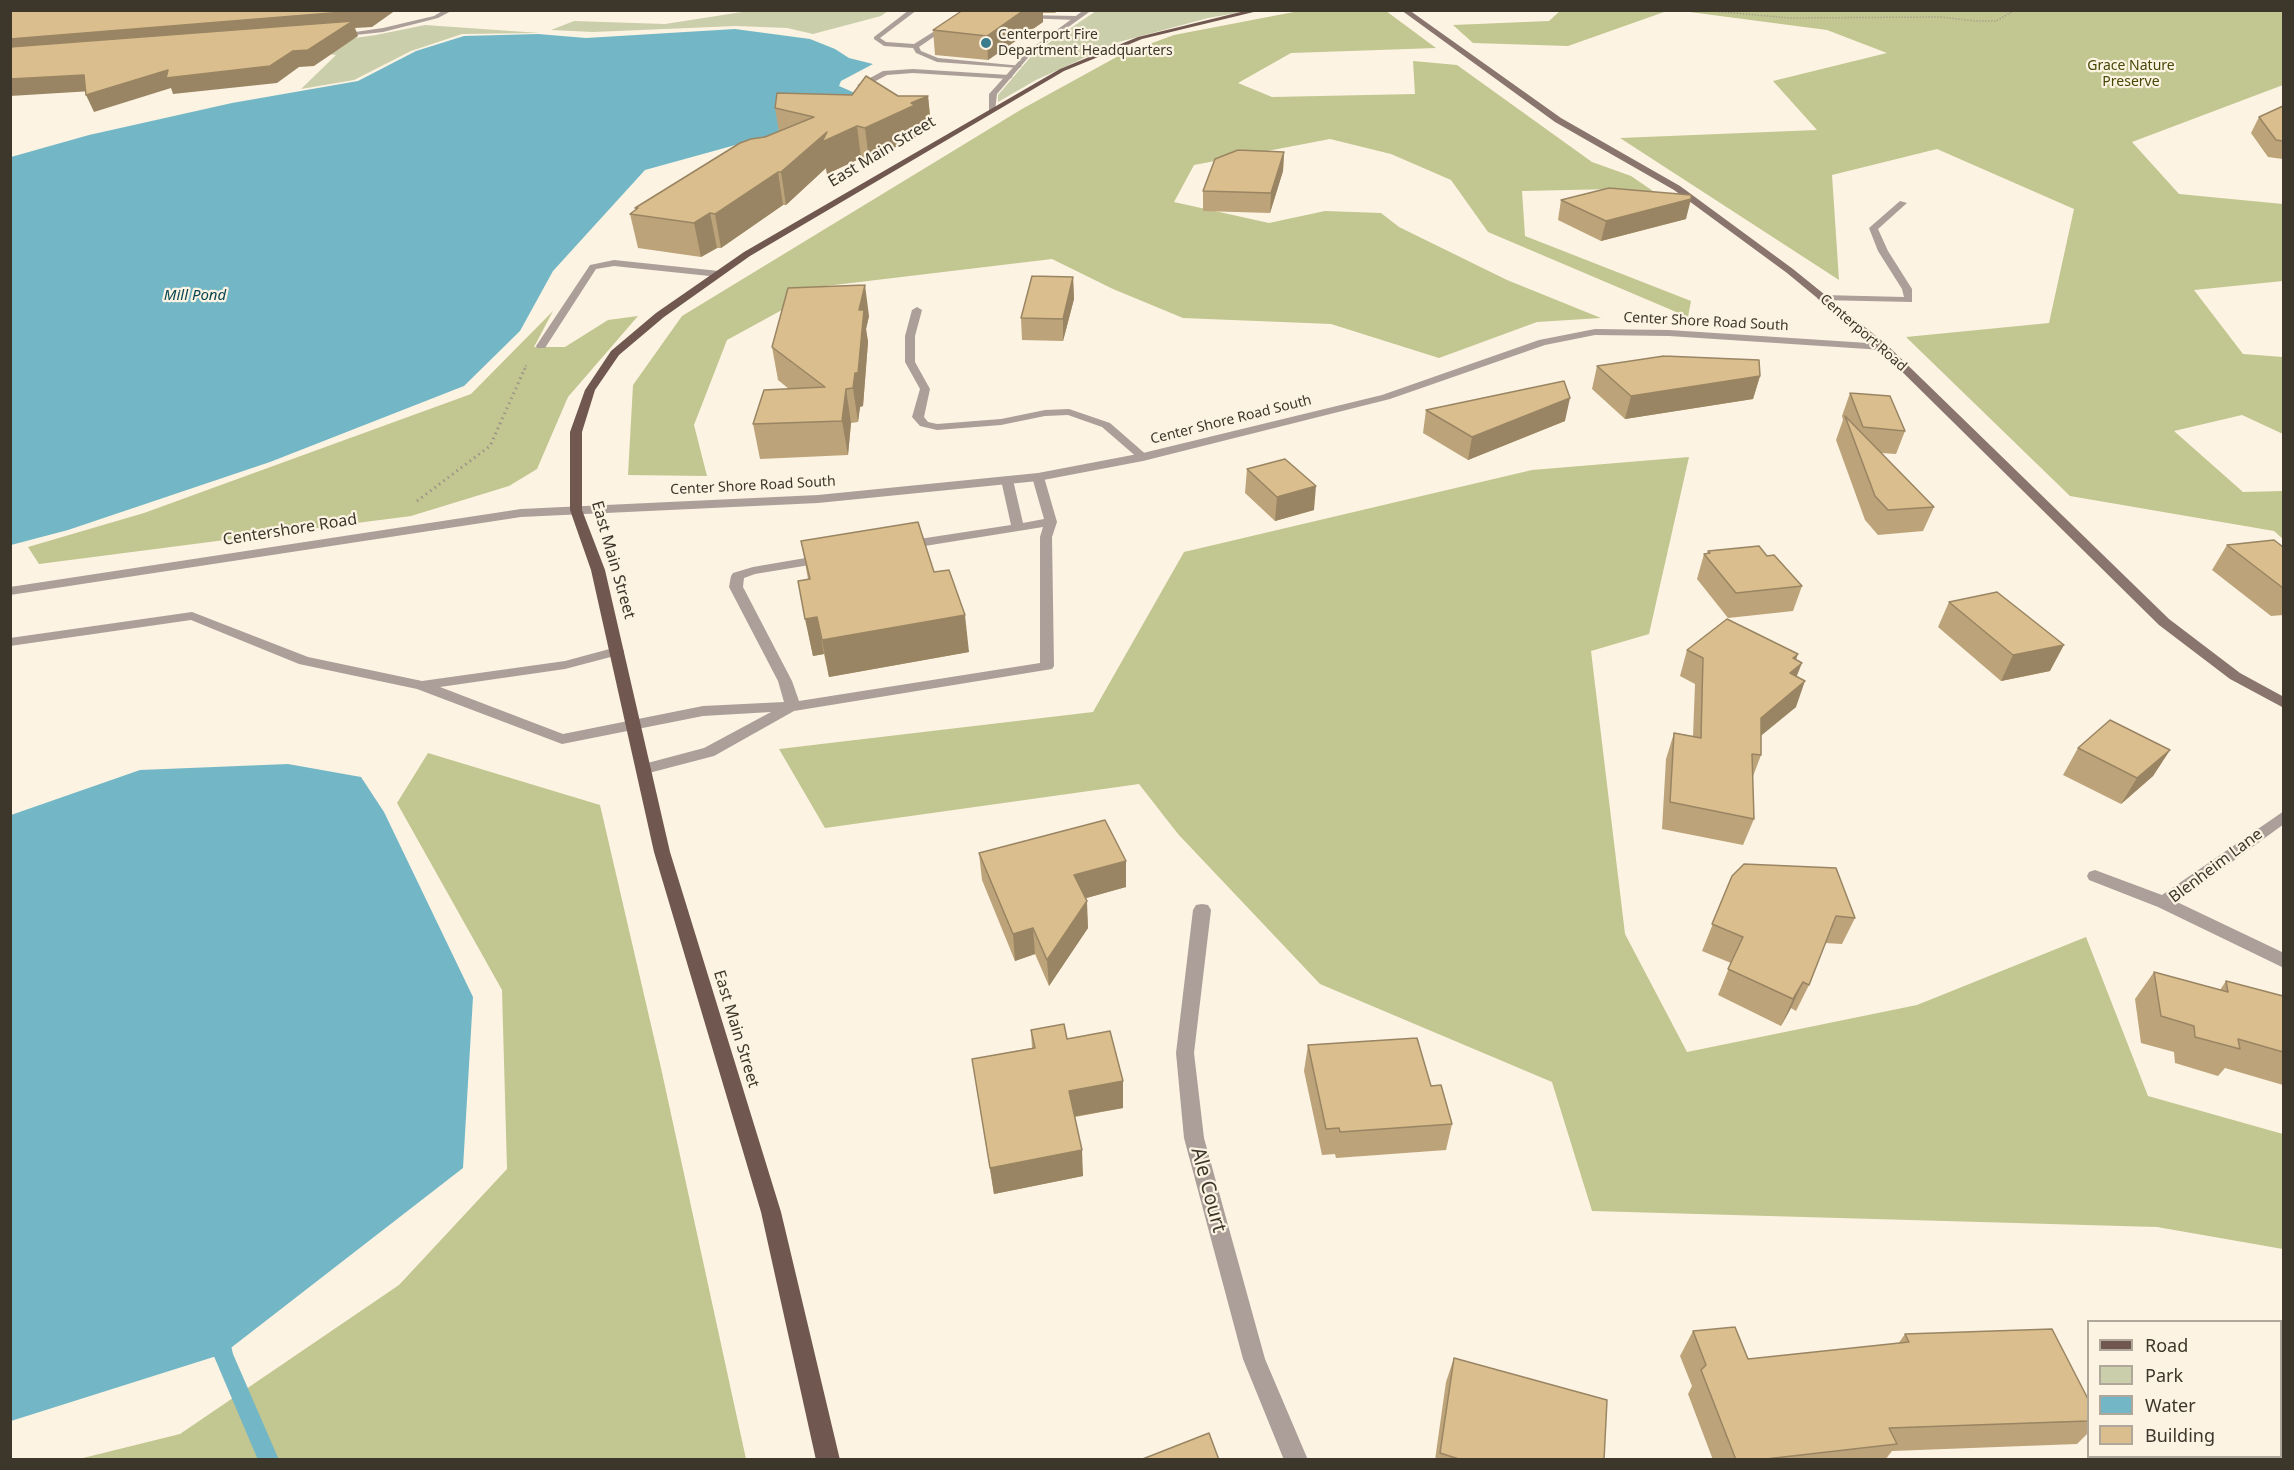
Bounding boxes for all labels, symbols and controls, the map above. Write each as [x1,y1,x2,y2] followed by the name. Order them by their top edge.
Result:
[998,27,1173,60] place label: Centerport Fire Department Headquarters
[979,36,993,50] marker: Centerport Fire Department Headquarters
[2087,58,2175,90] park label: Grace Nature Preserve
[825,112,939,192] street label: East Main Street
[164,287,226,305] water label: Mill Pond
[1816,291,1910,375] street label: Centerport Road
[1623,309,1789,335] street label: Center Shore Road South
[1149,392,1313,448] street label: Center Shore Road South
[670,473,836,499] street label: Center Shore Road South
[587,499,639,621] street label: East Main Street
[222,510,358,550] street label: Centershore Road
[2166,825,2266,907] street label: Blenheim Lane
[709,968,763,1090] street label: East Main Street
[1185,1145,1231,1235] street label: Ale Court
[2087,1320,2282,1458] legend
[2145,1333,2188,1357] text: Road
[2145,1363,2183,1387] text: Park
[2145,1393,2196,1417] text: Water
[2145,1423,2215,1447] text: Building

